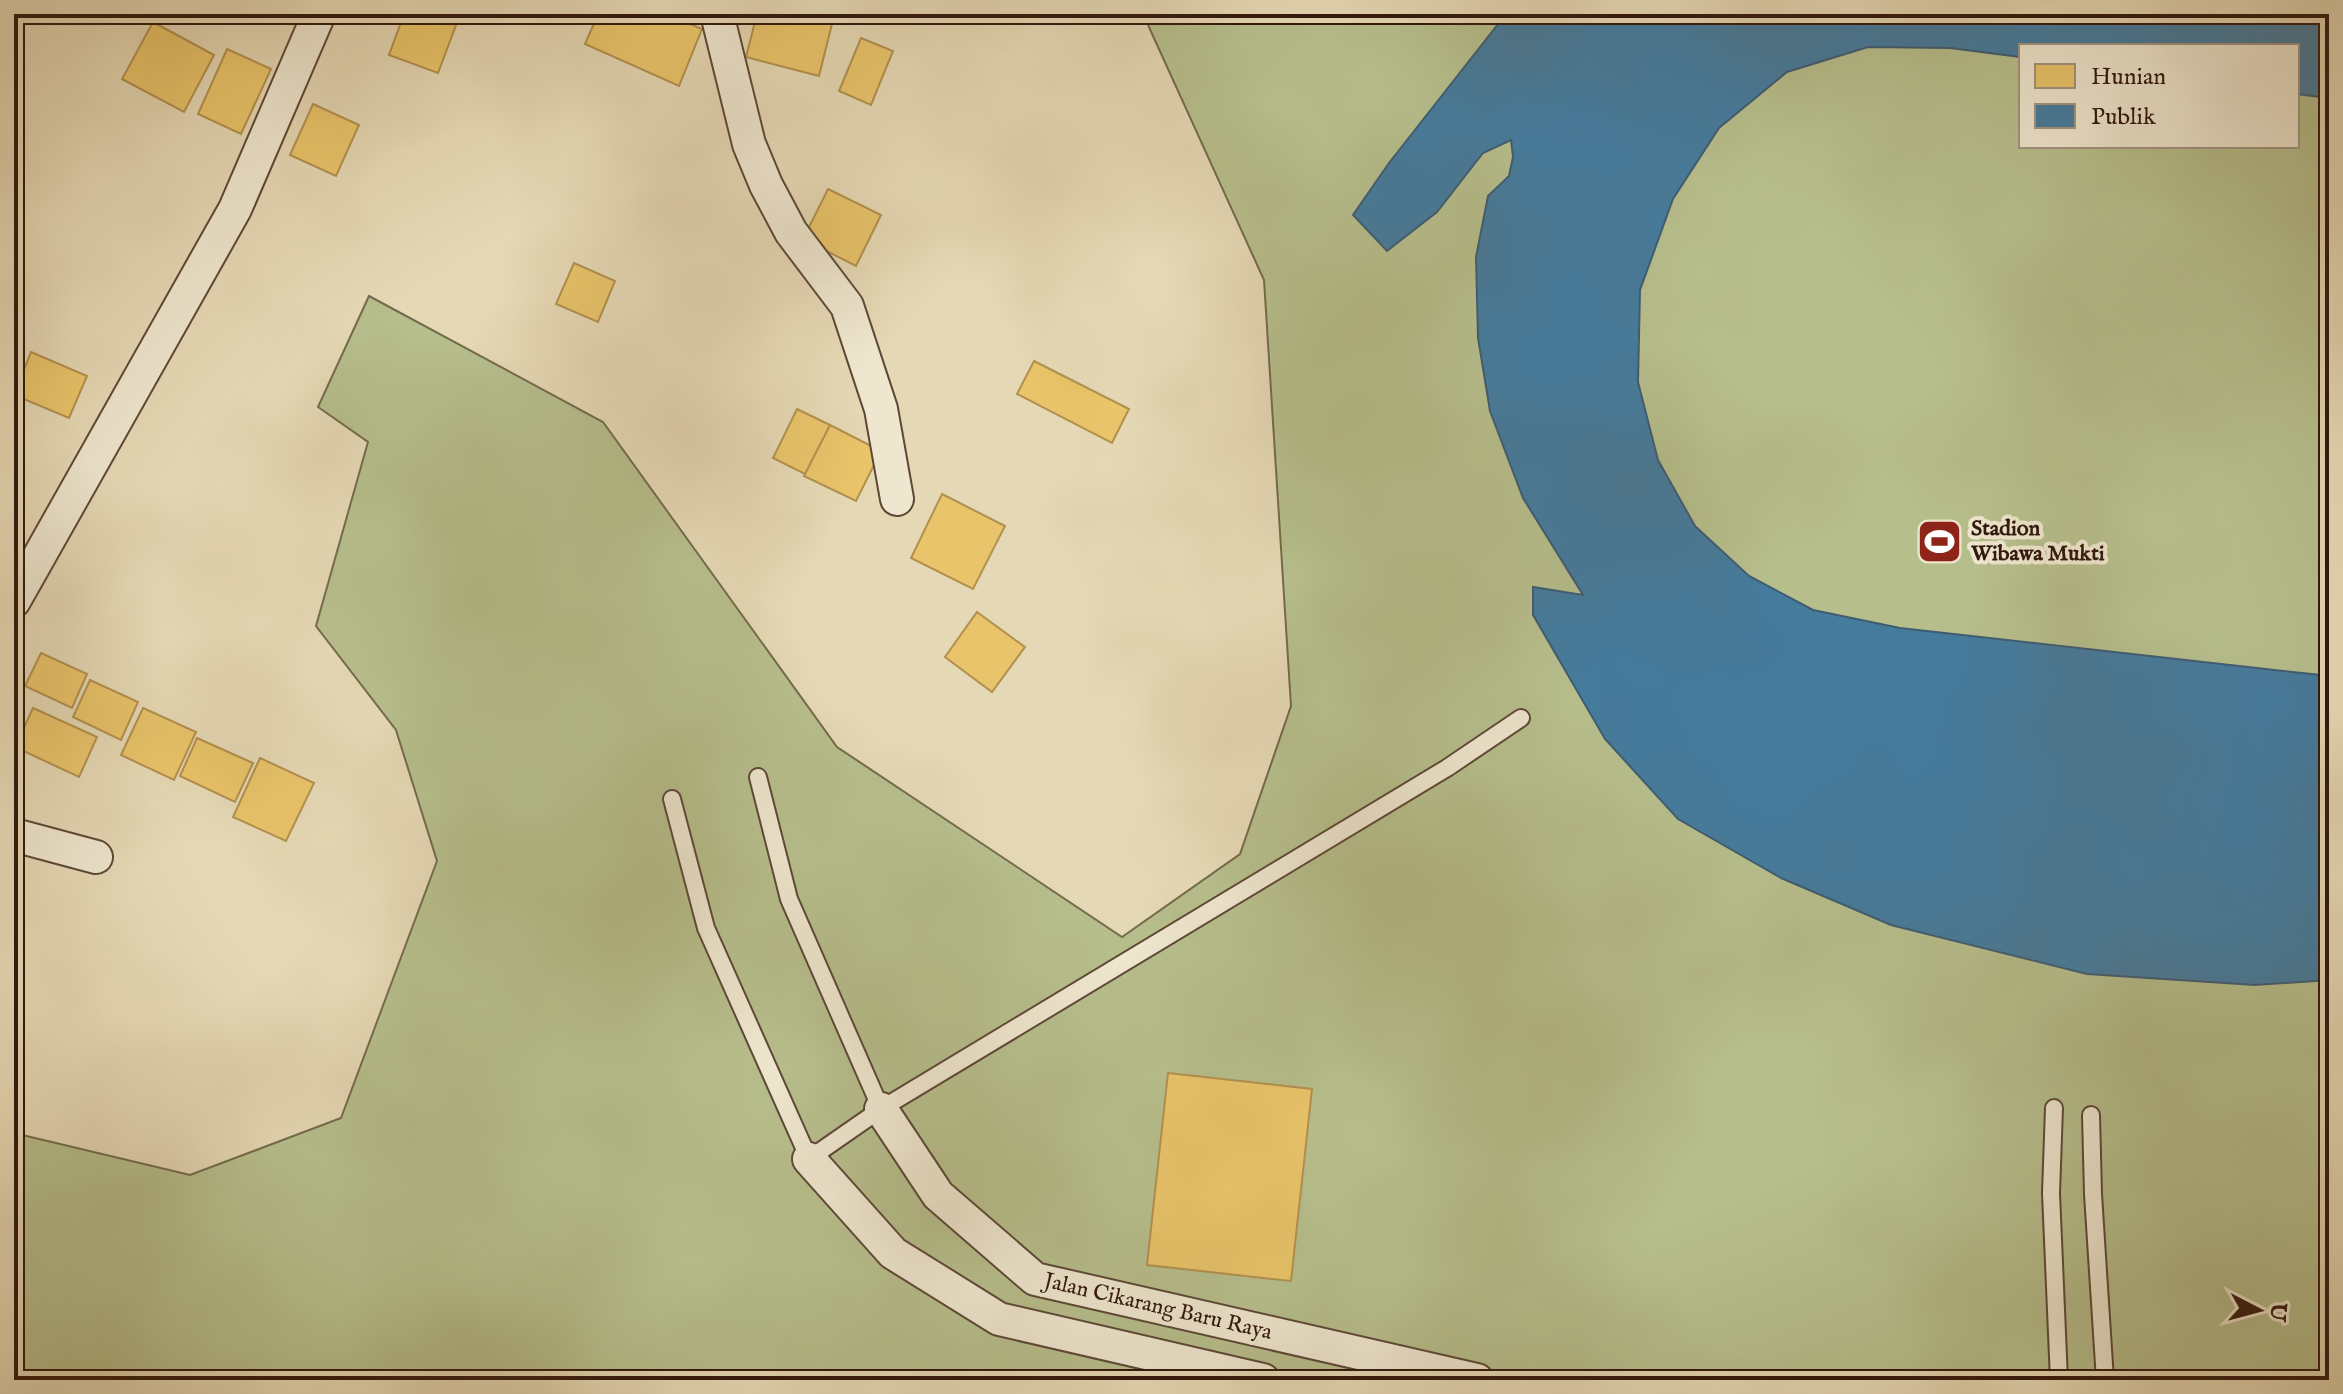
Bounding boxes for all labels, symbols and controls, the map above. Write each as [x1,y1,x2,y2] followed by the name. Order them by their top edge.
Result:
[2019,44,2299,148] legend
[2091,62,2166,93] text: Hunian
[2091,102,2156,133] text: Publik
[1970,515,2105,568] place label: Stadion Wibawa Mukti
[1916,518,1964,566] sports icon: Stadion Wibawa Mukti
[1038,1266,1275,1347] street label: Jalan Cikarang Baru Raya
[2219,1270,2299,1350] north arrow
[2262,1300,2292,1324] text: U

